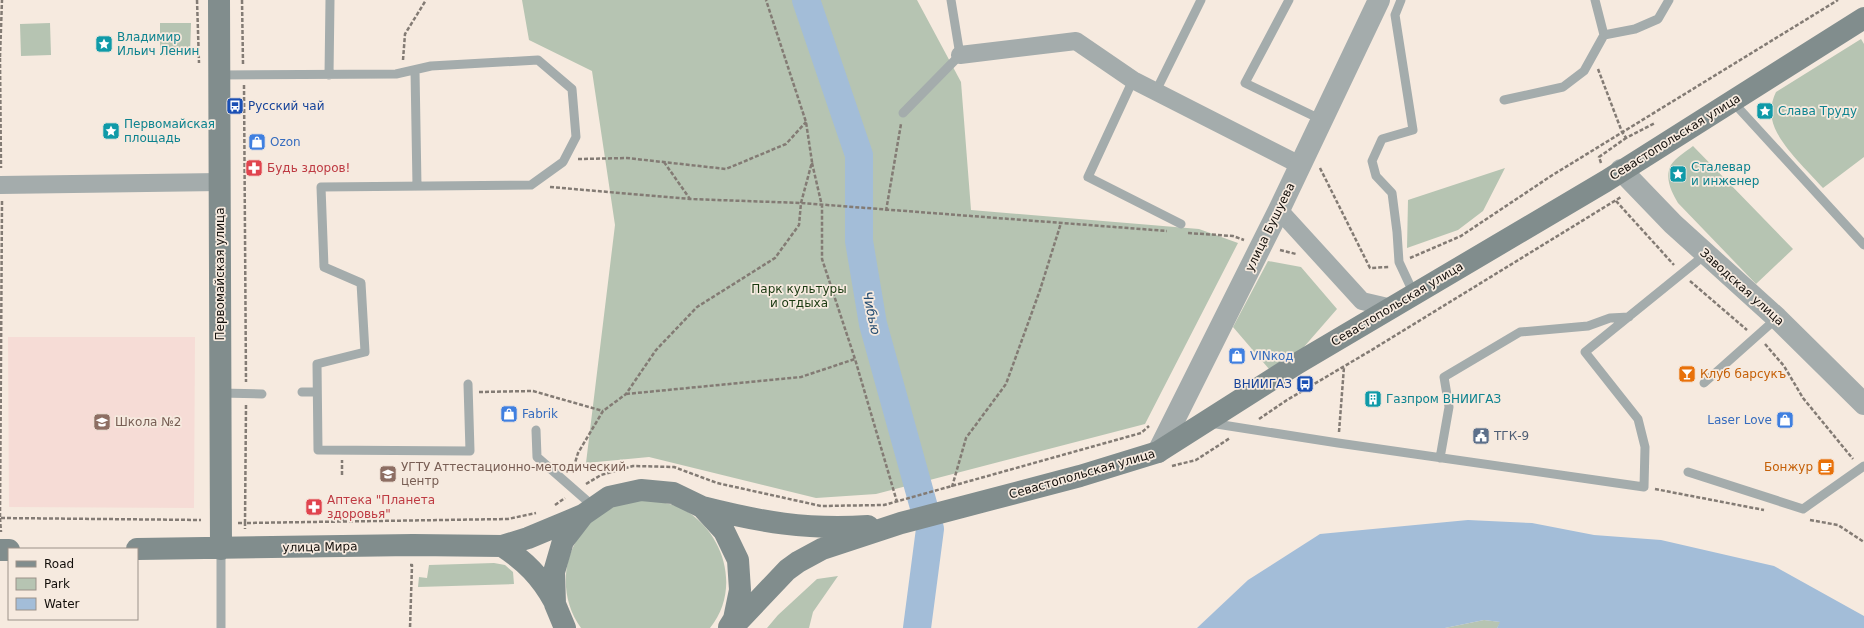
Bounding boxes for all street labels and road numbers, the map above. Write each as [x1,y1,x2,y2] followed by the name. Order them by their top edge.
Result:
[1607,91,1743,183] street label: Севастопольская улица
[1242,180,1298,274] street label: улица Бушуева
[213,208,227,340] street label: Первомайская улица
[1697,246,1787,328] street label: Заводская улица
[1329,259,1465,349] street label: Севастопольская улица
[1007,446,1157,502] street label: Севастопольская улица
[282,539,358,555] street label: улица Мира

